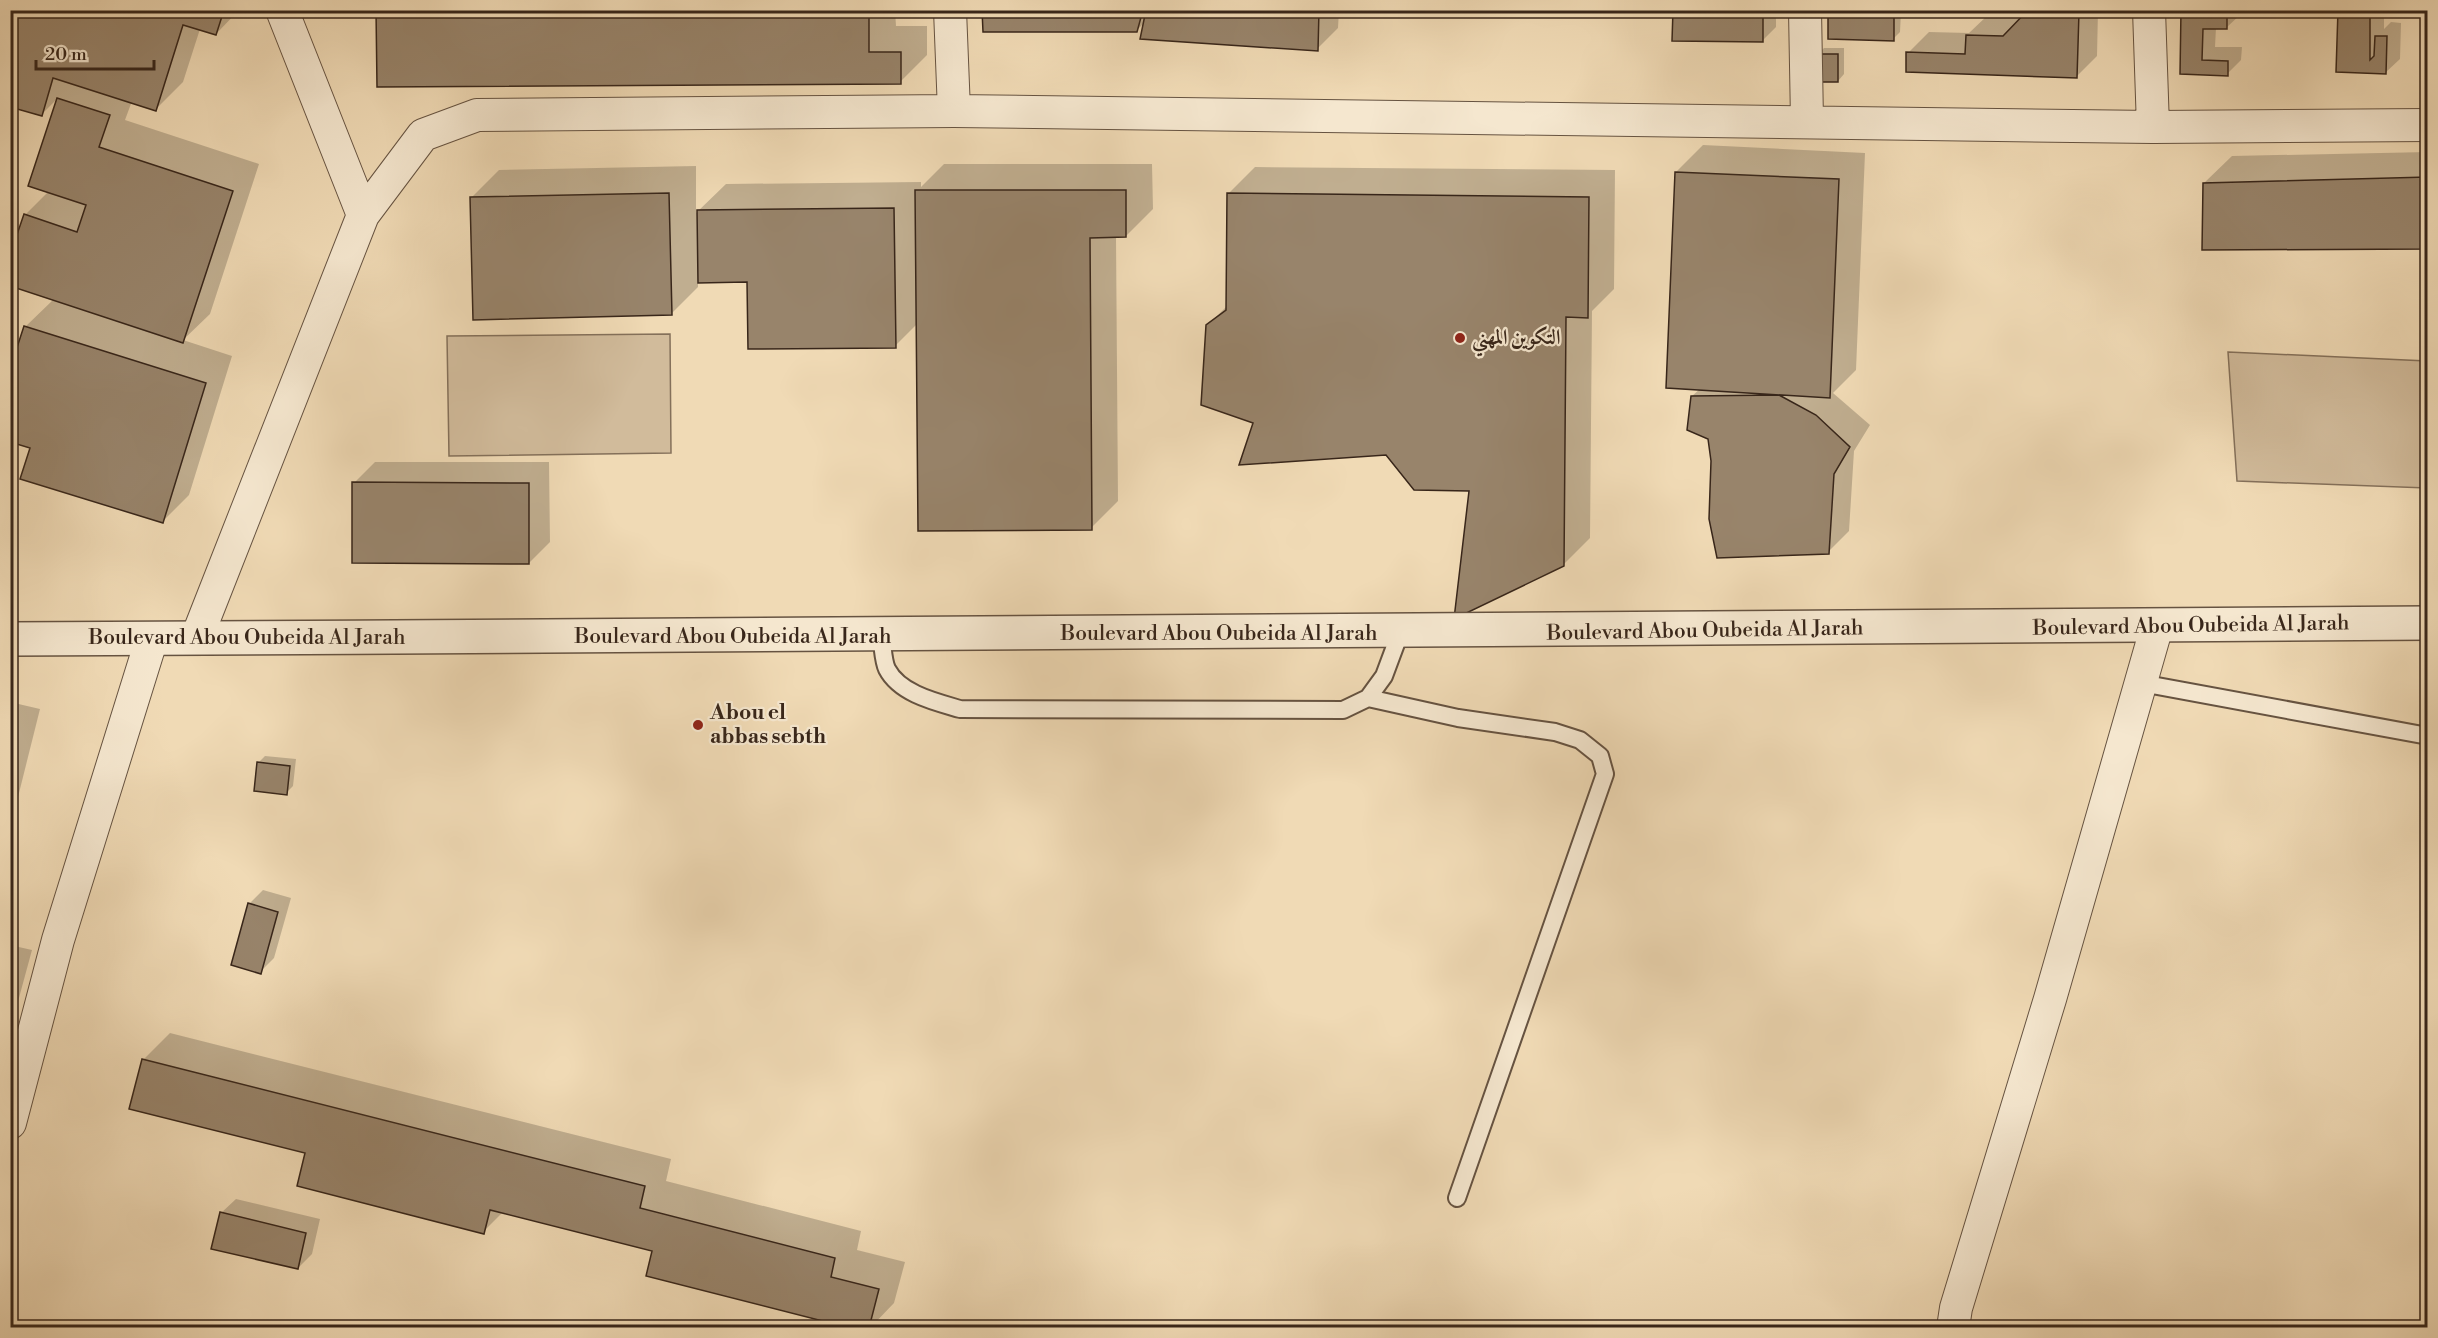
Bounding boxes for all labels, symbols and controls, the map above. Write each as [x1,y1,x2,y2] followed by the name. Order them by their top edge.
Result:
[36,33,154,71] scale bar
[45,43,87,66] text: 20 m
[1472,325,1561,357] place label: التكوين المهني
[1453,331,1467,345] marker: التكوين المهني
[2031,610,2350,642] street label: Boulevard Abou Oubeida Al Jarah
[1545,615,1864,647] street label: Boulevard Abou Oubeida Al Jarah
[1060,621,1378,647] street label: Boulevard Abou Oubeida Al Jarah
[574,624,892,650] street label: Boulevard Abou Oubeida Al Jarah
[88,625,406,651] street label: Boulevard Abou Oubeida Al Jarah
[709,700,826,750] place label: Abou el abbas sebth
[691,718,705,732] marker: Abou el abbas sebth

